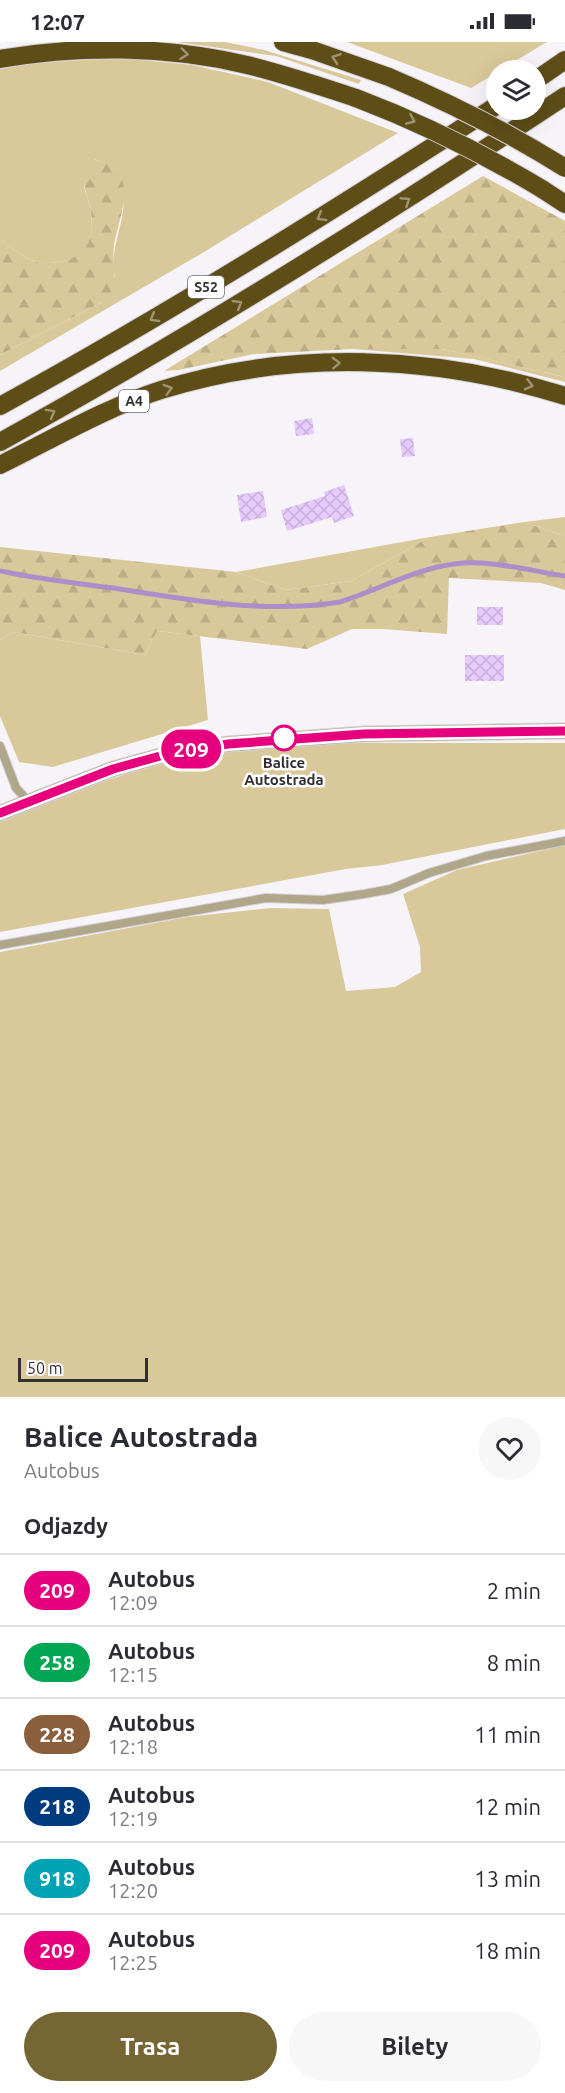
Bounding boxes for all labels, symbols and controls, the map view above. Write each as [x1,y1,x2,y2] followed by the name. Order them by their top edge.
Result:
[30,9,85,34] text: 12:07
[179,48,188,60] one-way arrow
[331,53,342,65] one-way arrow
[486,60,546,120] map controls
[486,60,546,120] button: layers
[405,112,416,124] one-way arrow
[400,197,410,209] one-way arrow
[317,210,327,222] one-way arrow
[188,276,224,298] road number: S52
[232,300,242,312] one-way arrow
[150,311,160,322] one-way arrow
[331,356,340,369] one-way arrow
[524,378,534,391] one-way arrow
[162,384,173,396] one-way arrow
[119,390,149,412] road number: A4
[45,409,55,420] one-way arrow
[271,725,297,751] marker: Balice Autostrada
[156,730,225,768] line badge: 209
[173,737,209,761] text: 209
[244,754,324,788] place label: Balice Autostrada
[18,1355,148,1382] scale bar
[27,1359,63,1377] text: 50 m
[478,1417,541,1480] button: heart
[24,1421,258,1452] text: Balice Autostrada
[24,1459,100,1482] text: Autobus
[24,1513,108,1538] text: Odjazdy
[108,1566,195,1591] text: Autobus
[39,1578,75,1602] text: 209
[487,1578,541,1603] text: 2 min
[108,1591,158,1614] text: 12:09
[108,1638,195,1663] text: Autobus
[39,1650,75,1674] text: 258
[487,1650,541,1675] text: 8 min
[108,1663,158,1686] text: 12:15
[108,1710,195,1735] text: Autobus
[39,1722,75,1746] text: 228
[474,1722,541,1747] text: 11 min
[108,1735,158,1758] text: 12:18
[108,1782,195,1807] text: Autobus
[39,1794,75,1818] text: 218
[474,1794,541,1819] text: 12 min
[108,1807,158,1830] text: 12:19
[108,1854,195,1879] text: Autobus
[39,1866,75,1890] text: 918
[474,1866,541,1891] text: 13 min
[108,1879,158,1902] text: 12:20
[108,1926,195,1951] text: Autobus
[39,1938,75,1962] text: 209
[474,1938,541,1963] text: 18 min
[108,1951,158,1974] text: 12:25
[24,2012,277,2081] button: Trasa
[289,2012,541,2081] button: Bilety

